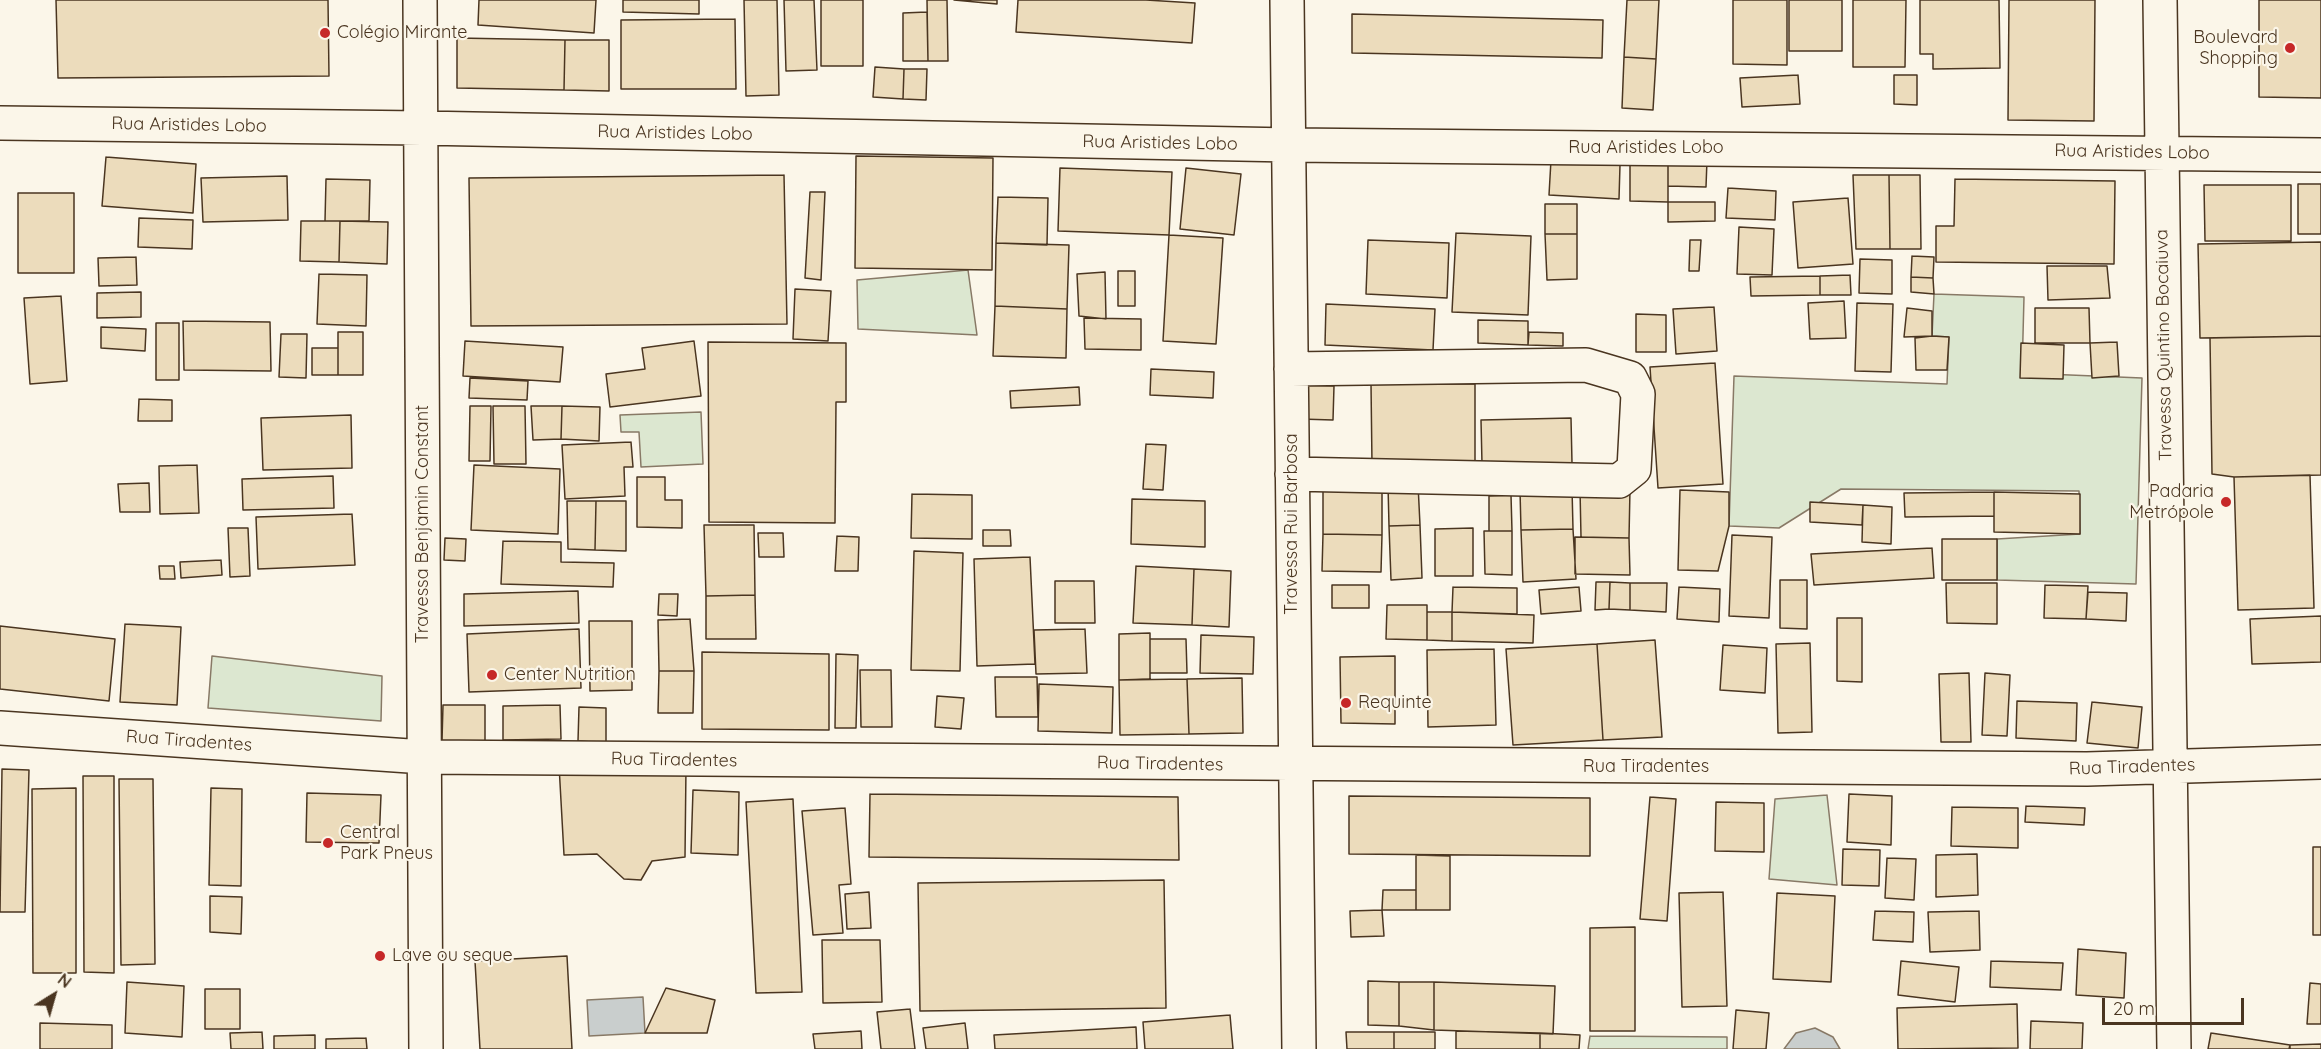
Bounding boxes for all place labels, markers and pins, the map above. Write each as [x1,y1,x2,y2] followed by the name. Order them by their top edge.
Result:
[337,22,467,44] place label: Colégio Mirante
[318,26,332,40] marker: Colégio Mirante
[2193,27,2278,70] place label: Boulevard Shopping
[2283,41,2297,55] marker: Boulevard Shopping
[2129,481,2214,524] place label: Padaria Metrópole
[2219,495,2233,509] marker: Padaria Metrópole
[504,664,636,686] place label: Center Nutrition
[485,668,499,682] marker: Center Nutrition
[1358,692,1432,714] place label: Requinte
[1339,696,1353,710] marker: Requinte
[340,822,433,864] place label: Central Park Pneus
[321,836,335,850] marker: Central Park Pneus
[392,945,513,967] place label: Lave ou seque
[373,949,387,963] marker: Lave ou seque

